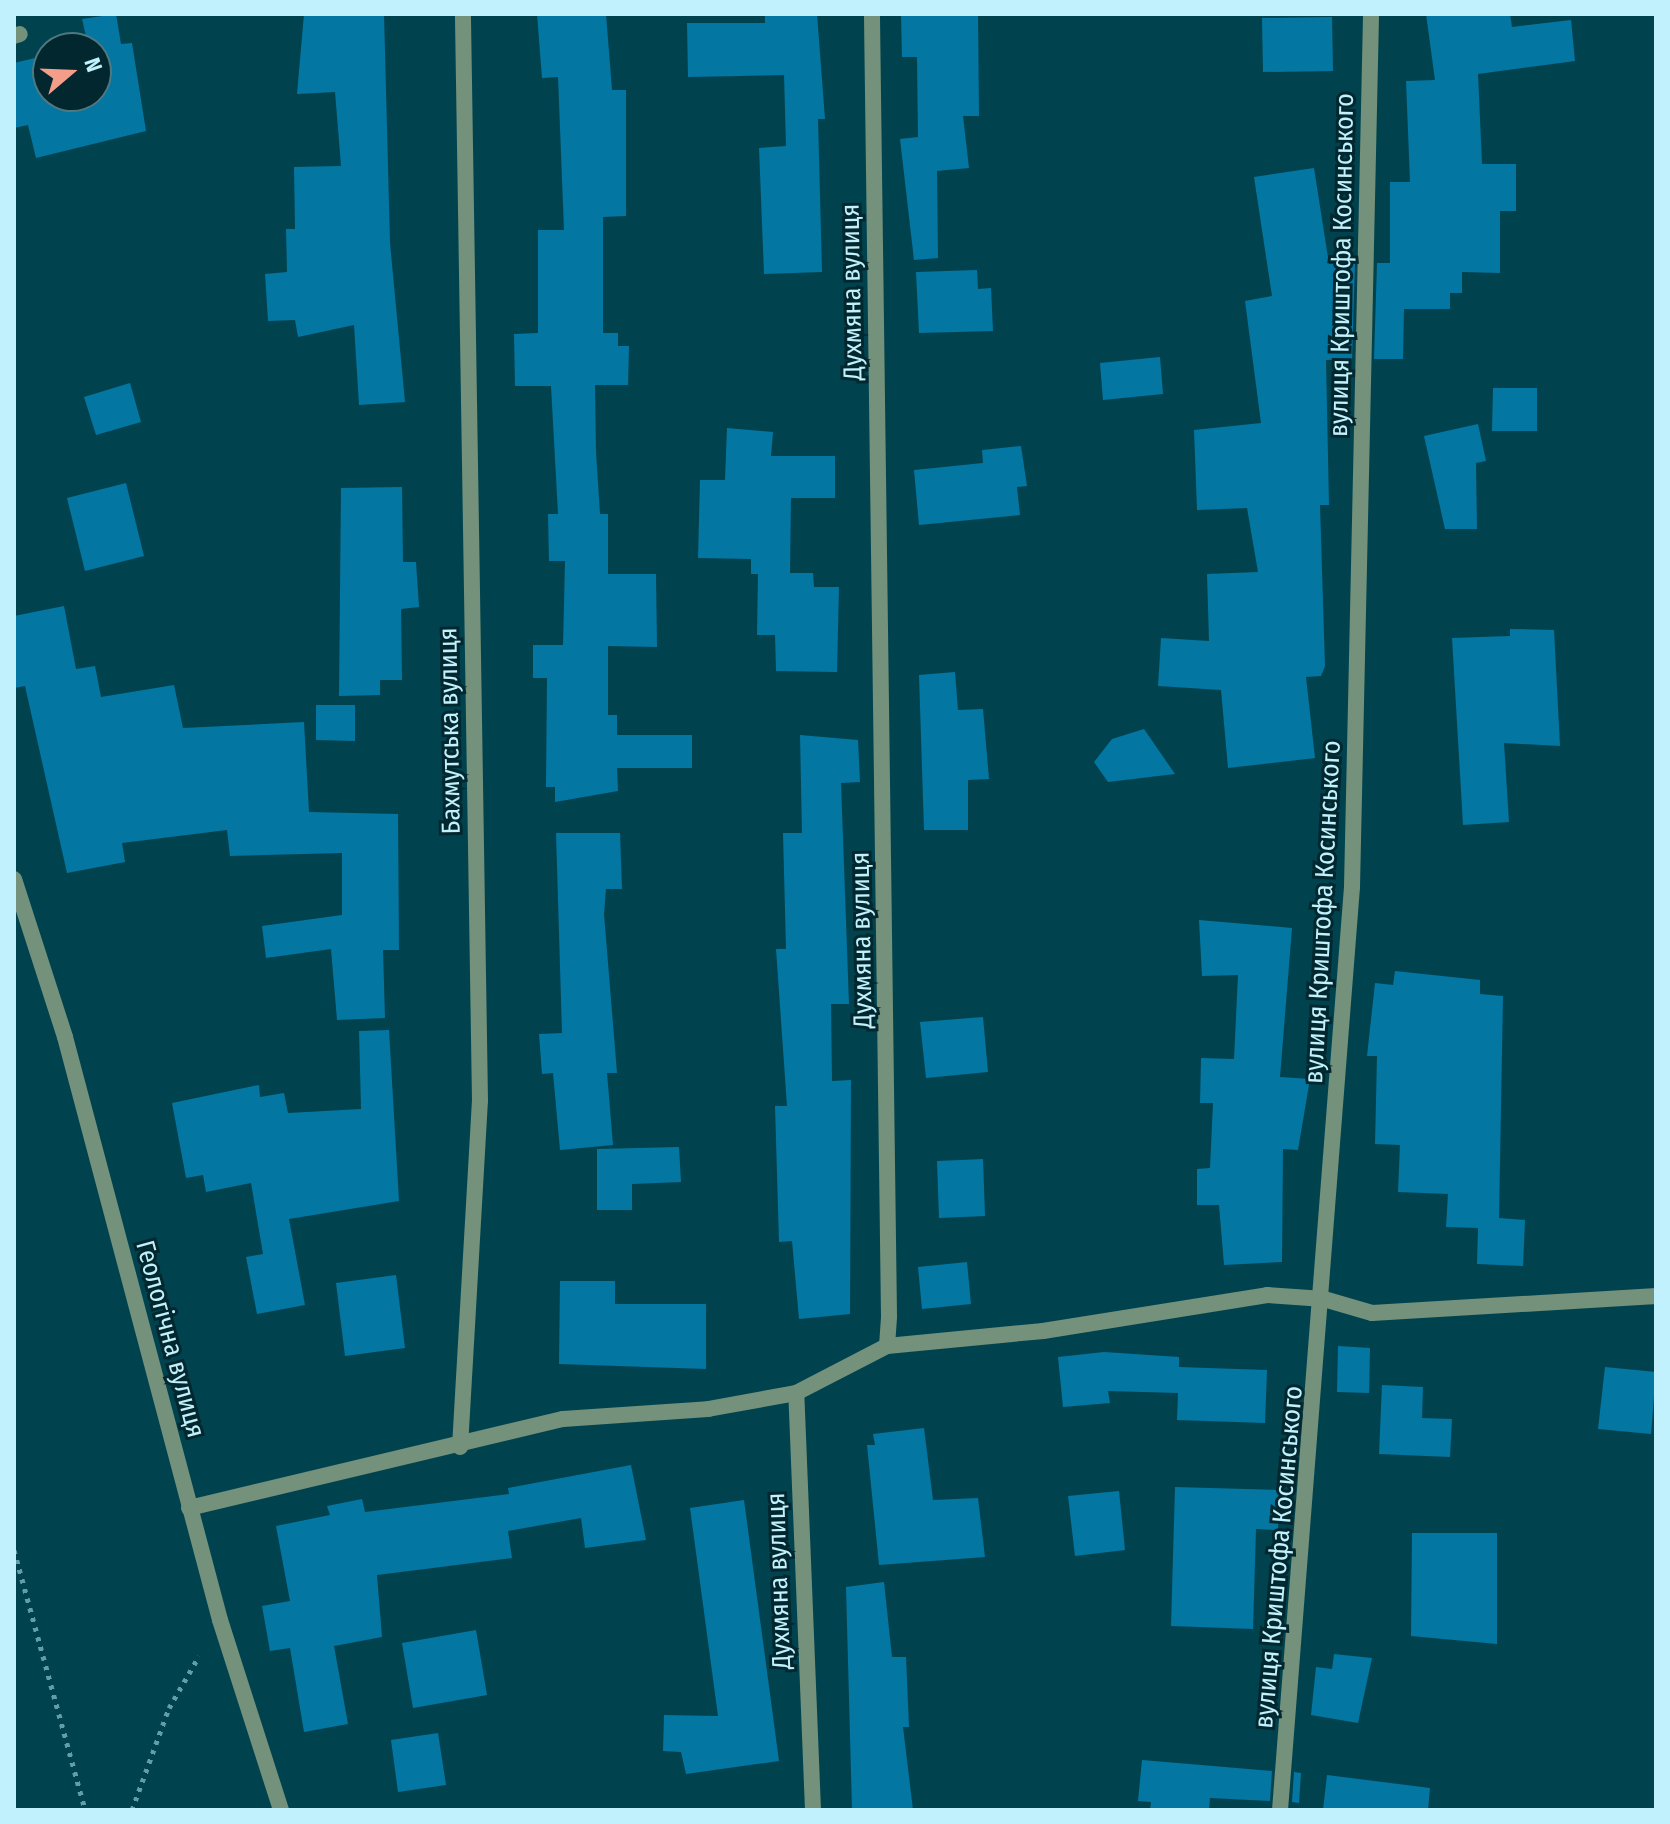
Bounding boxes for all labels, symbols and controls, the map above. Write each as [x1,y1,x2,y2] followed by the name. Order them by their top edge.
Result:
[32,32,112,112] north arrow
[78,54,108,75] text: N
[1323,93,1361,437] street label: вулиця Криштофа Косинського
[835,203,869,381] street label: Духмяна вулиця
[433,627,467,835] street label: Бахмутська вулиця
[1298,740,1348,1084] street label: вулиця Криштофа Косинського
[845,851,879,1029] street label: Духмяна вулиця
[129,1237,211,1441] street label: Геологічна вулиця
[1248,1384,1310,1730] street label: вулиця Криштофа Косинського
[760,1492,798,1670] street label: Духмяна вулиця

